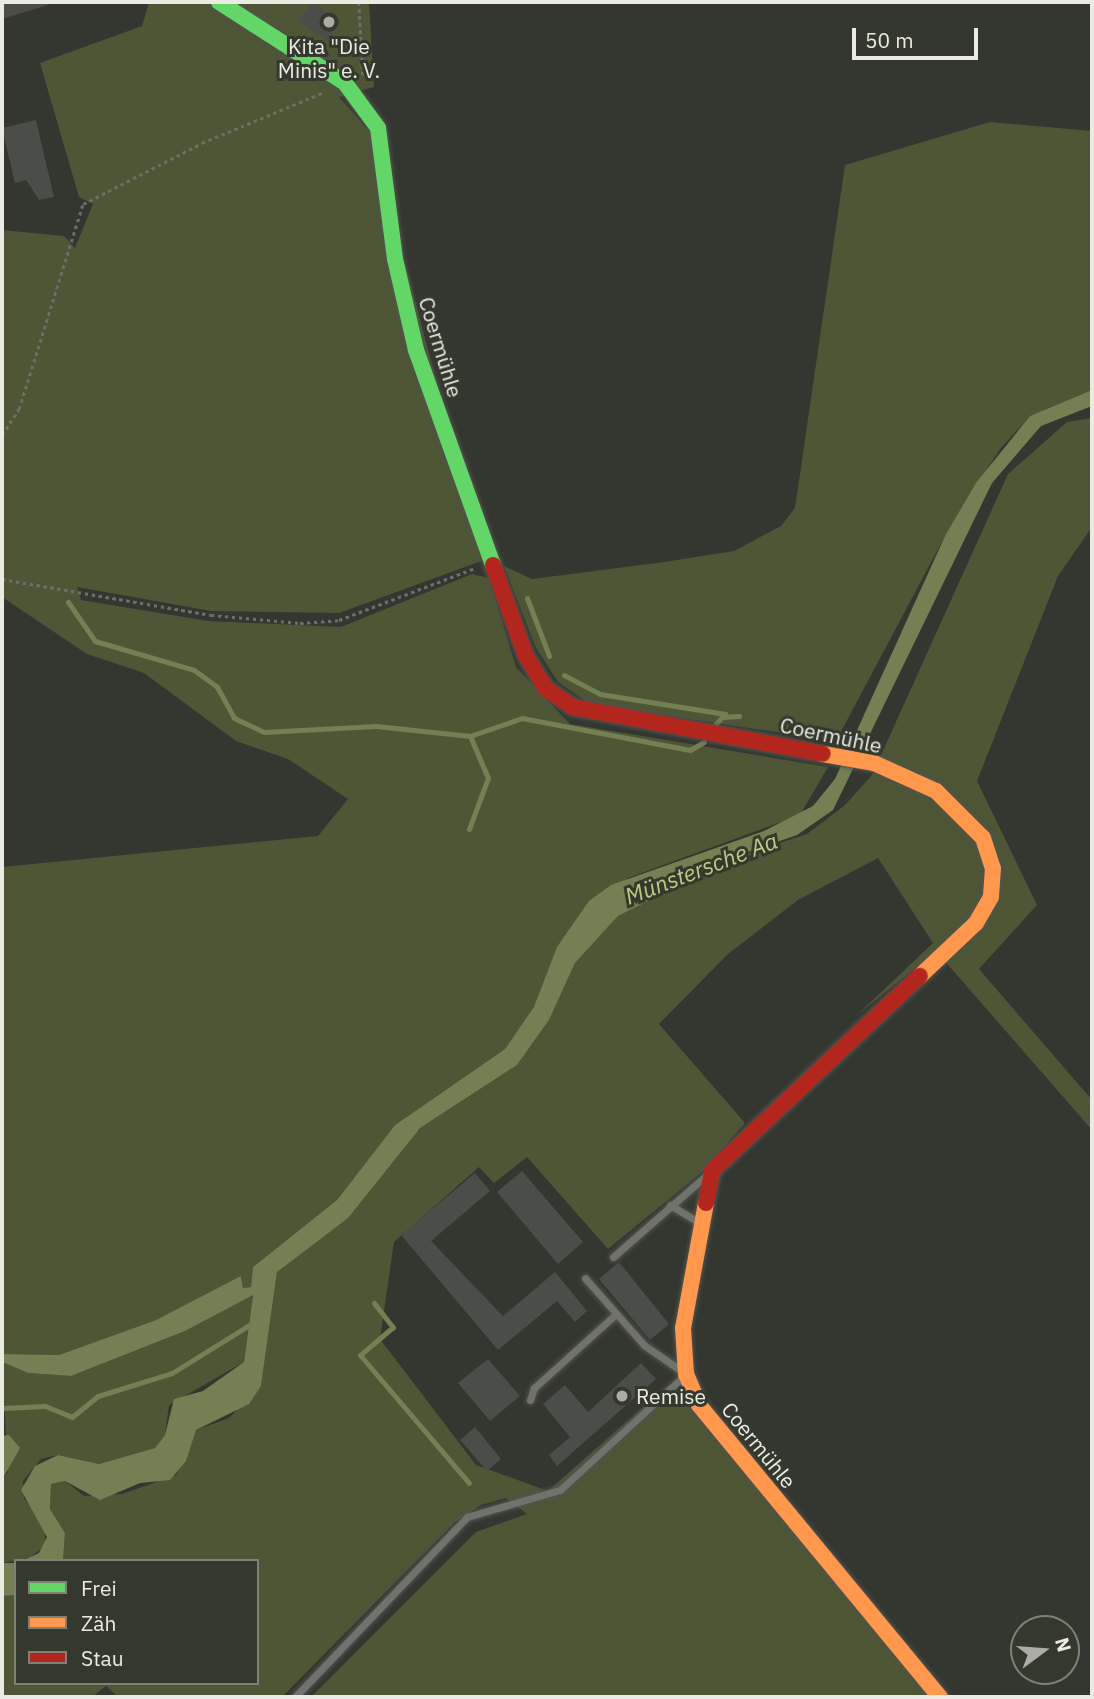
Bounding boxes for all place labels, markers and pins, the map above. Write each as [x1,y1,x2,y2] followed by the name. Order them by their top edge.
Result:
[321,14,337,30] marker: Kita "Die Minis" e. V.
[278,33,380,83] place label: Kita "Die Minis" e. V.
[636,1383,706,1409] place label: Remise
[614,1388,630,1404] marker: Remise

